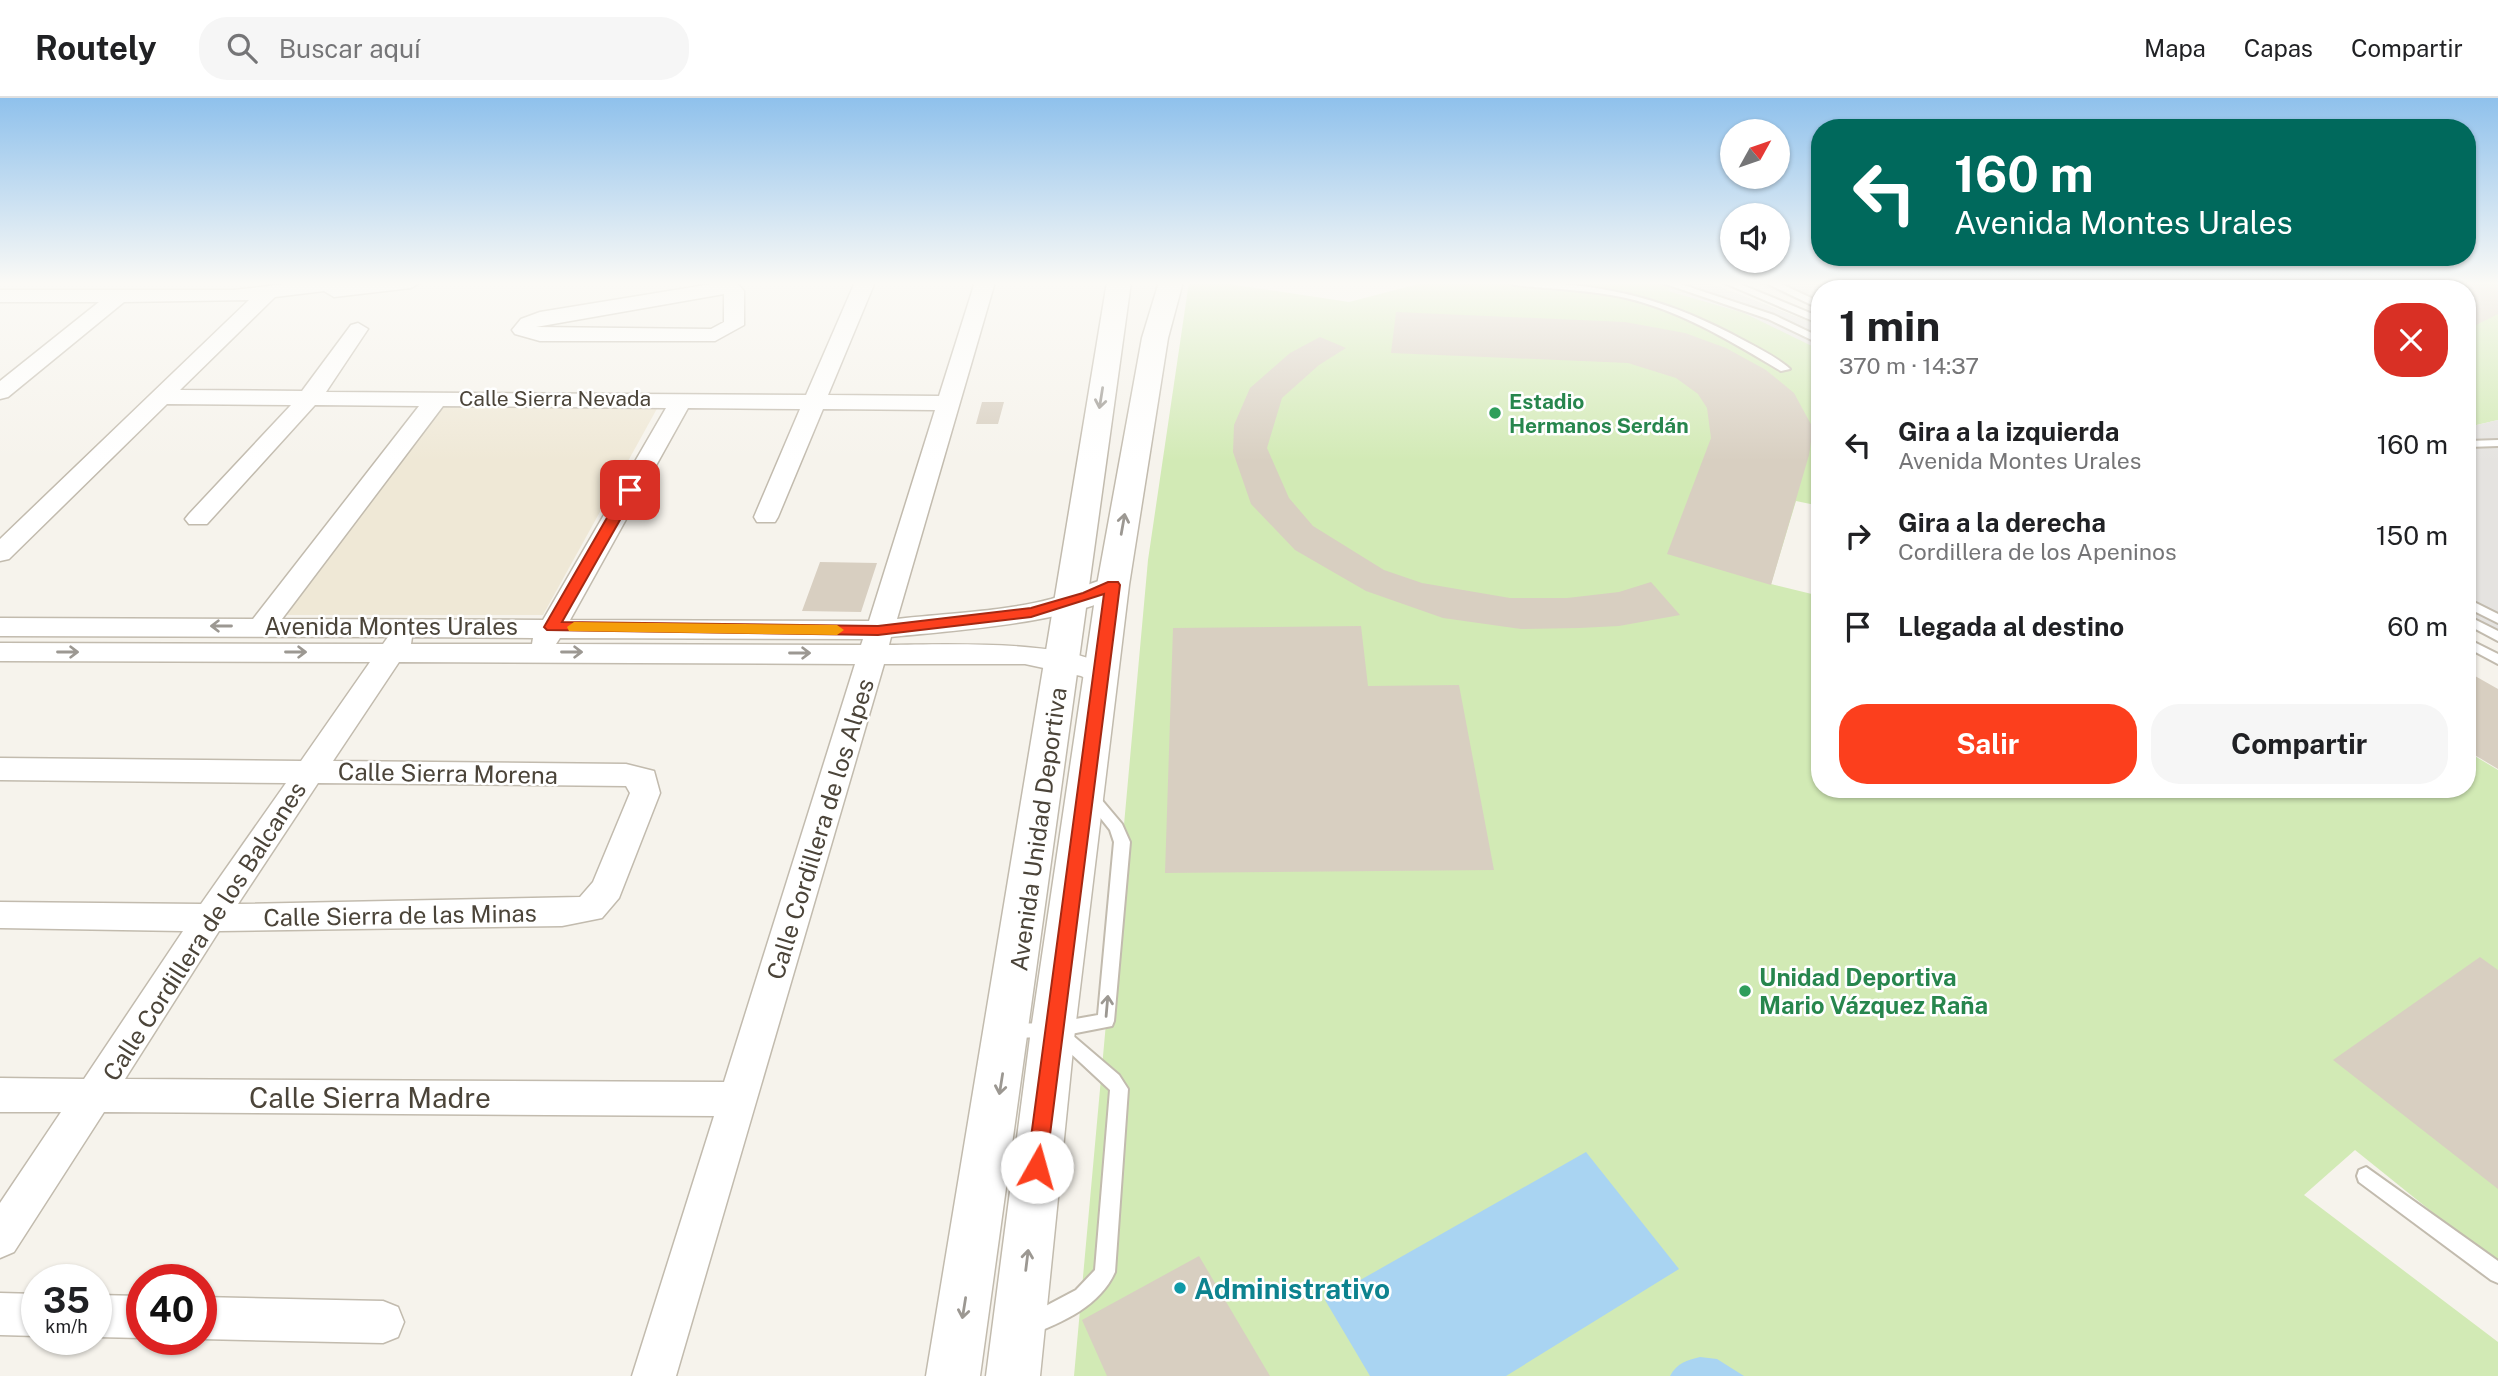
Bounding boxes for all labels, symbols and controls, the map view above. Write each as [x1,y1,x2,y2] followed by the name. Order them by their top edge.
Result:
[199,17,689,80] search box
[35,29,157,67] text: Routely
[223,29,261,67] icon: search
[279,33,421,64] text: Buscar aquí
[2144,34,2206,62] text: Mapa
[2244,34,2313,62] text: Capas
[2351,34,2463,62] text: Compartir
[1720,119,1790,189] north arrow
[1720,119,1790,273] map controls
[1954,145,2094,203] text: 160 m
[1839,147,1930,238] icon: left
[1720,203,1790,273] button: sound
[1954,204,2293,241] text: Avenida Montes Urales
[1839,301,1940,350] text: 1 min
[2374,303,2448,377] button: close
[1839,352,1979,379] text: 370 m · 14:37
[459,386,651,411] street label: Calle Sierra Nevada
[1095,386,1108,409] one-way arrow
[1509,389,1689,438] place label: Estadio Hermanos Serdán
[1487,405,1503,421] marker: Estadio Hermanos Serdán
[1898,416,2120,447] text: Gira a la izquierda
[1839,426,1877,464] icon: left
[2377,429,2448,460] text: 160 m
[1898,447,2141,474] text: Avenida Montes Urales
[600,460,660,520] pin
[611,471,649,509] icon: arrive
[1898,507,2106,538] text: Gira a la derecha
[1117,513,1130,536] one-way arrow
[1839,517,1877,555] icon: right
[2376,520,2448,551] text: 150 m
[1898,538,2177,565] text: Cordillera de los Apeninos
[1839,608,1877,646] icon: arrive
[1898,611,2124,642] text: Llegada al destino
[2387,611,2448,642] text: 60 m
[264,612,518,640] street label: Avenida Montes Urales
[210,619,233,633] one-way arrow
[56,645,79,659] one-way arrow
[284,645,307,659] one-way arrow
[560,645,583,659] one-way arrow
[788,646,811,659] one-way arrow
[761,675,879,983] street label: Calle Cordillera de los Alpes
[1004,685,1072,973] street label: Avenida Unidad Deportiva
[1839,704,2137,784] button: Salir
[2151,704,2448,784] button: Compartir
[338,757,558,789] street label: Calle Sierra Morena
[97,776,311,1086] street label: Calle Cordillera de los Balcanes
[263,899,537,931] street label: Calle Sierra de las Minas
[1759,963,1988,1019] place label: Unidad Deportiva Mario Vázquez Raña
[1737,983,1753,999] marker: Unidad Deportiva Mario Vázquez Raña
[1101,995,1114,1017] one-way arrow
[994,1072,1007,1095] one-way arrow
[249,1081,491,1114] street label: Calle Sierra Madre
[1000,1130,1074,1204] position arrow
[1020,1249,1033,1271] one-way arrow
[126,1264,217,1355] speed limit sign: 40
[1194,1272,1390,1305] place label: Administrativo
[43,1280,90,1321] text: 35
[1172,1280,1188,1296] marker: Administrativo
[957,1296,970,1319] one-way arrow
[45,1316,88,1337] text: km/h

